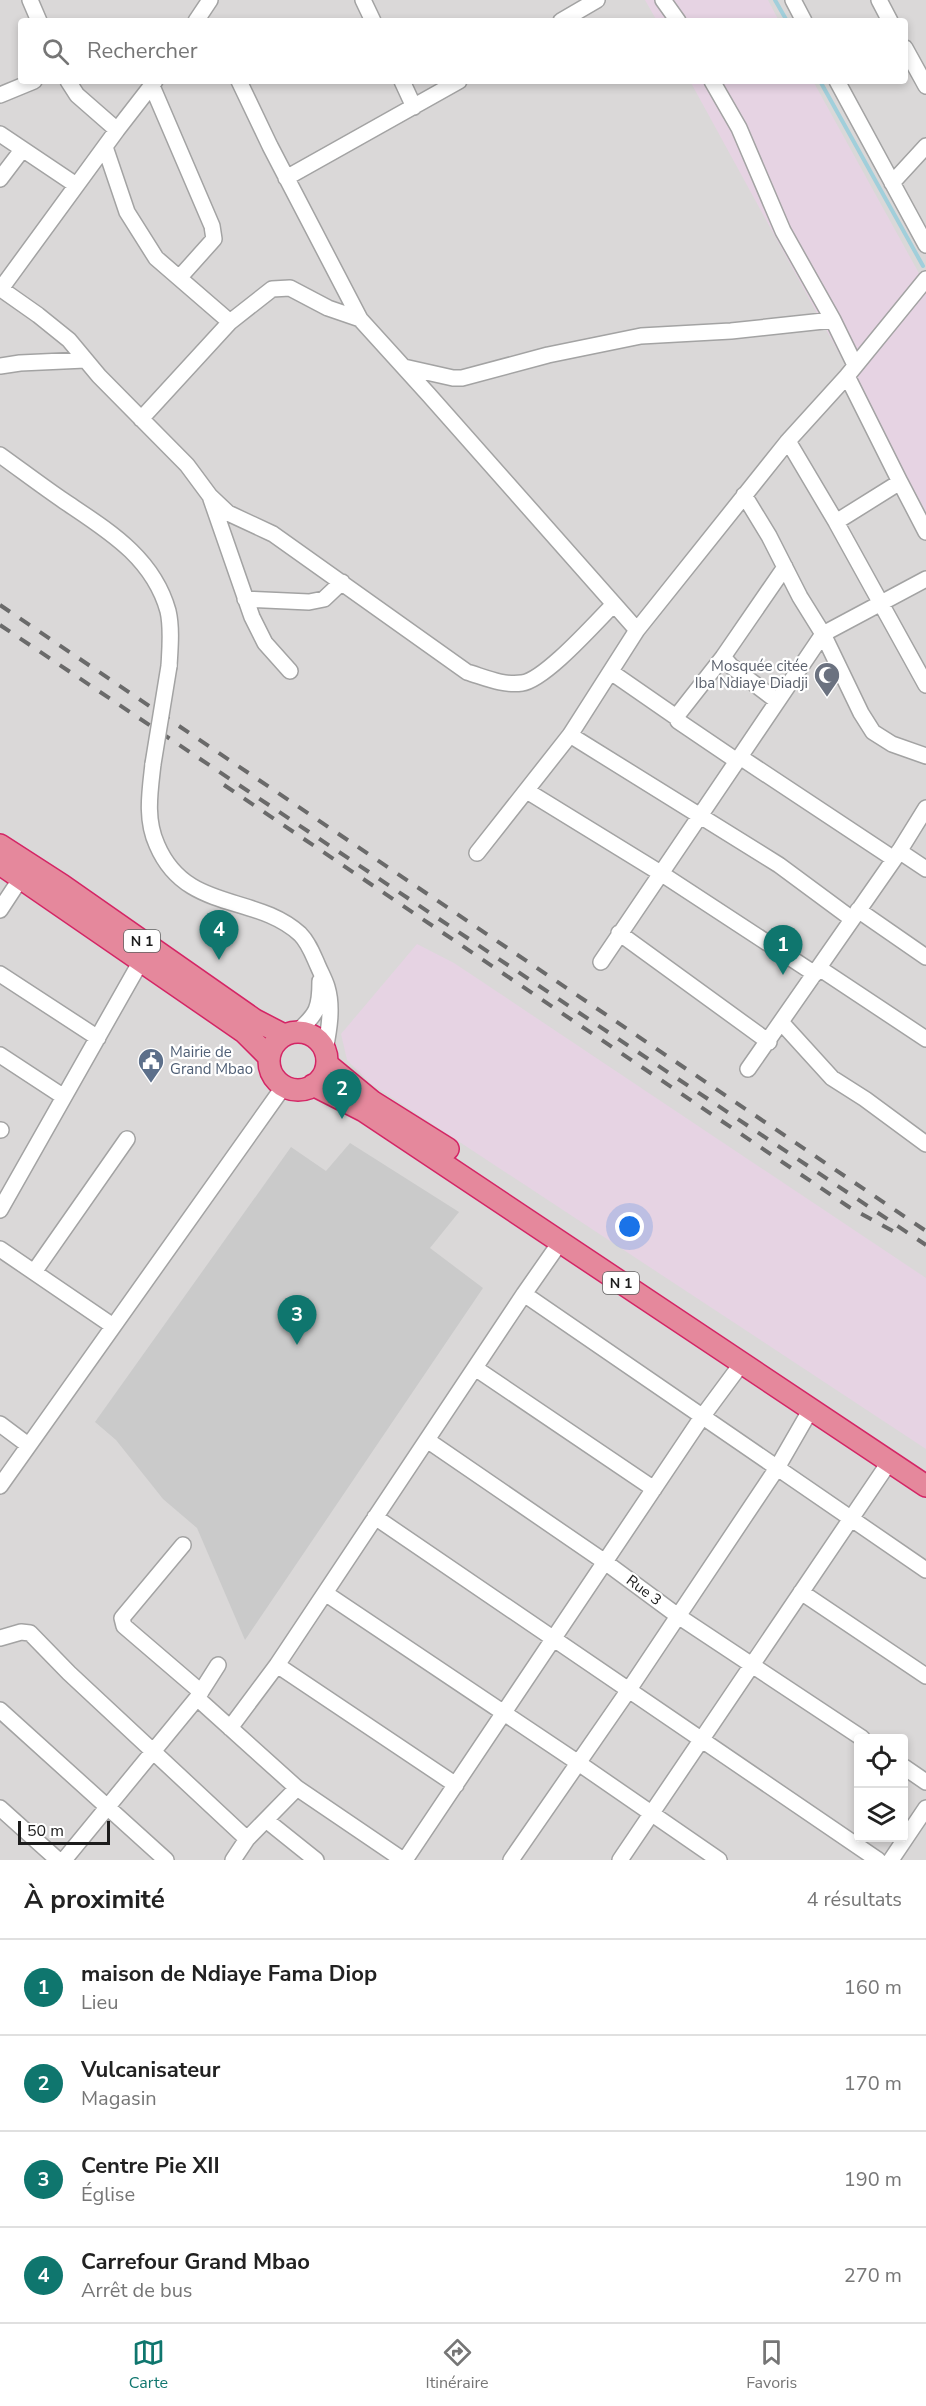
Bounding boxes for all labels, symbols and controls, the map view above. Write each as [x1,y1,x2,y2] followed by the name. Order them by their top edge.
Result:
[18,18,908,84] search box
[39,35,72,68] icon: search
[87,36,198,66] text: Rechercher
[695,656,808,693] place label: Mosquée citée Iba Ndiaye Diadji
[812,660,842,698] mosque icon: Mosquée citée Iba Ndiaye Diadji
[200,910,238,960] pin: 4
[764,926,802,975] pin: 1
[124,930,160,952] road number: N 1
[170,1042,253,1079] place label: Mairie de Grand Mbao
[136,1046,166,1084] public building icon: Mairie de Grand Mbao
[322,1070,362,1119] pin: 2
[615,1212,644,1241] your location
[603,1272,639,1294] road number: N 1
[278,1296,316,1345] pin: 3
[622,1570,666,1610] street label: Rue 3
[854,1734,908,1842] map controls
[854,1734,908,1788] button: locate
[854,1788,908,1842] button: layers
[18,1818,110,1846] scale bar
[27,1820,64,1842] text: 50 m
[24,1882,165,1917] text: À proximité
[806,1886,902,1913] text: 4 résultats
[81,1959,377,1989] text: maison de Ndiaye Fama Diop
[38,1974,50,2001] text: 1
[844,1974,902,2001] text: 160 m
[81,1989,118,2016] text: Lieu
[81,2055,220,2085] text: Vulcanisateur
[38,2070,50,2097] text: 2
[844,2070,902,2097] text: 170 m
[81,2085,157,2112] text: Magasin
[81,2151,220,2181] text: Centre Pie XII
[38,2166,50,2193] text: 3
[844,2166,902,2193] text: 190 m
[81,2181,135,2208] text: Église
[81,2247,310,2277] text: Carrefour Grand Mbao
[38,2262,50,2289] text: 4
[844,2262,902,2289] text: 270 m
[81,2277,192,2304] text: Arrêt de bus
[129,2336,168,2394] tab: Carte
[426,2336,489,2394] tab: Itinéraire
[746,2336,797,2394] tab: Favoris

